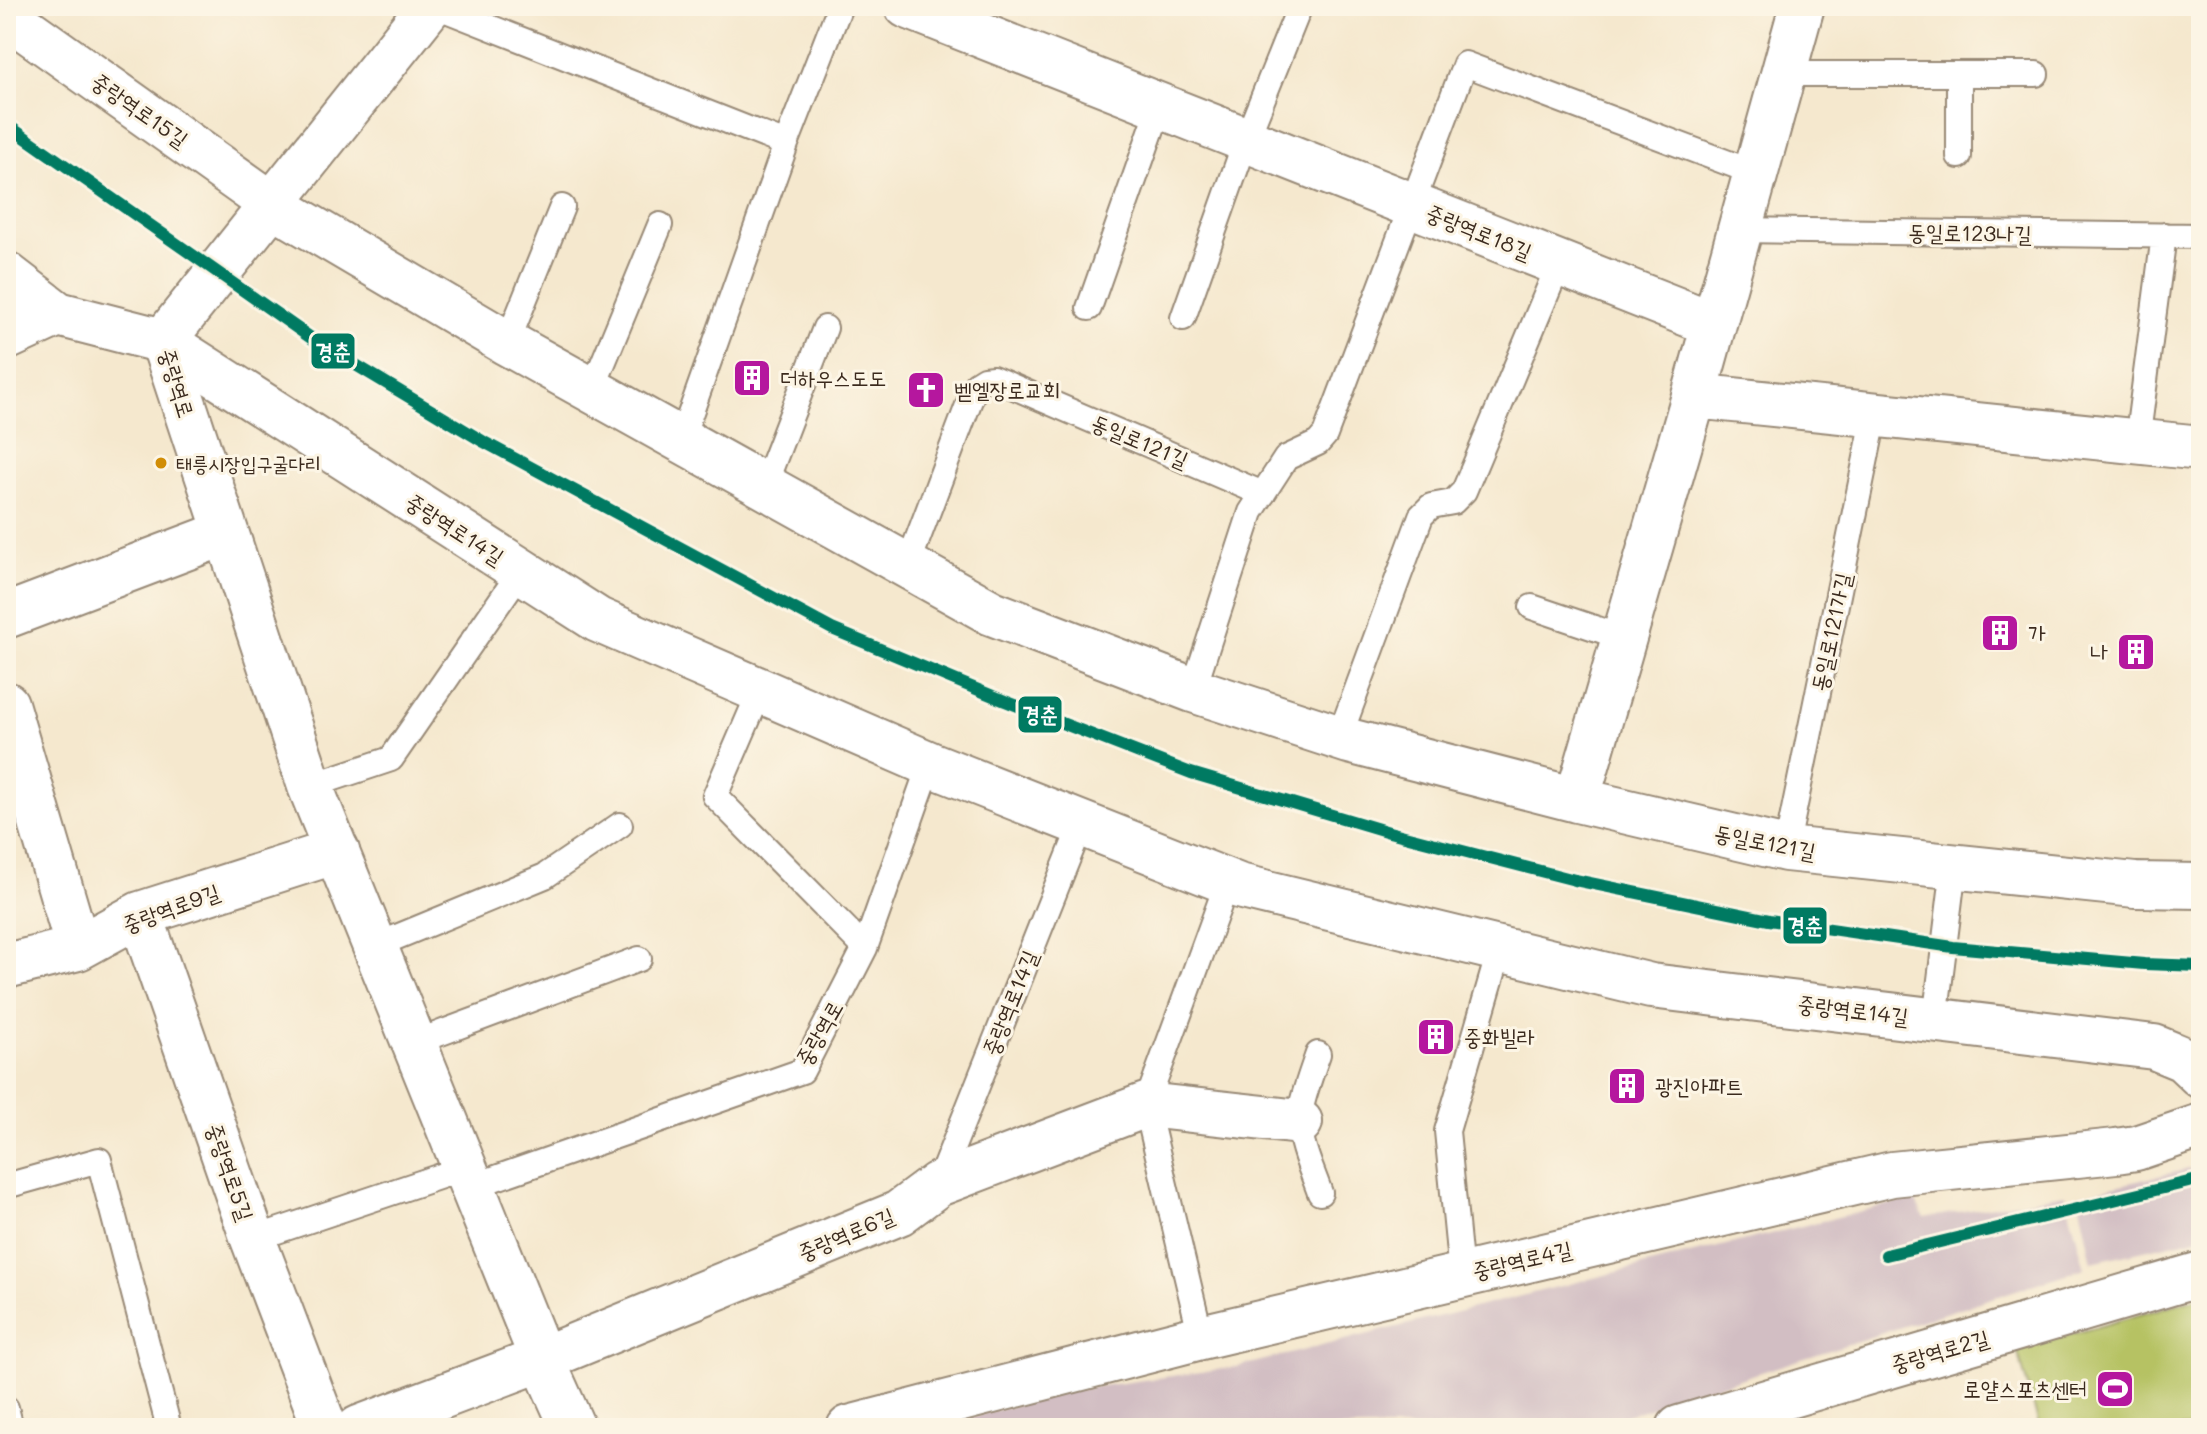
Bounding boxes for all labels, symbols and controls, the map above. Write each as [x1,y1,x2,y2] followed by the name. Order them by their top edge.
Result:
[86,66,194,154] street label: 중랑역로15길
[1422,197,1537,266] street label: 중랑역로18길
[1908,217,2032,248] street label: 동일로123나길
[310,332,356,370] line badge: 경춘
[315,336,351,365] text: 경춘
[153,345,202,421] street label: 중랑역로
[731,357,773,399] building icon: 더하우스도도
[780,363,886,392] place label: 더하우스도도
[905,369,947,411] church icon: 벧엘장로교회
[954,375,1060,404] place label: 벧엘장로교회
[1087,407,1193,474] street label: 동일로121길
[176,450,321,476] place label: 태릉시장입구굴다리
[153,455,169,471] marker: 태릉시장입구굴다리
[401,486,510,571] street label: 중랑역로14길
[1804,570,1857,694] street label: 동일로121가길
[1979,612,2021,654] building icon: 가
[2028,618,2046,647] place label: 가
[2115,631,2157,673] building icon: 나
[2090,637,2108,666] place label: 나
[1017,695,1063,734] line badge: 경춘
[1022,699,1058,728] text: 경춘
[1712,817,1819,866] street label: 동일로121길
[118,876,224,939] street label: 중랑역로9길
[1782,906,1828,945] line badge: 경춘
[1787,910,1823,939] text: 경춘
[975,946,1044,1060] street label: 중랑역로14길
[1796,988,1910,1031] street label: 중랑역로14길
[788,995,849,1071] street label: 중랑역로
[1415,1016,1457,1058] building icon: 중화빌라
[1464,1022,1535,1051] place label: 중화빌라
[1606,1065,1648,1107] building icon: 광진아파트
[1655,1071,1744,1100] place label: 광진아파트
[200,1119,261,1225] street label: 중랑역로5길
[793,1200,899,1267] street label: 중랑역로6길
[1469,1234,1575,1285] street label: 중랑역로4길
[1887,1323,1993,1378] street label: 중랑역로2길
[2094,1368,2136,1410] sports icon: 로얄스포츠센터
[1963,1374,2087,1403] place label: 로얄스포츠센터

